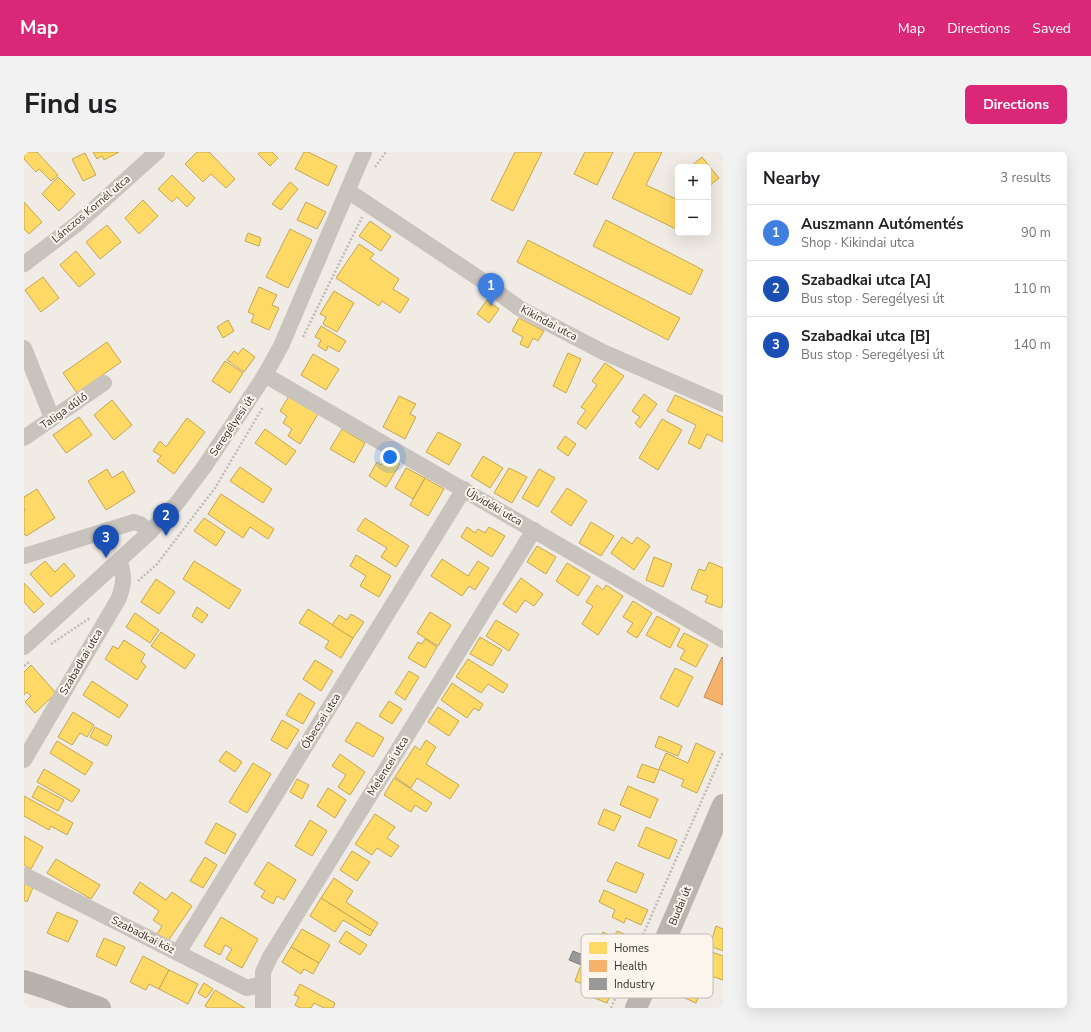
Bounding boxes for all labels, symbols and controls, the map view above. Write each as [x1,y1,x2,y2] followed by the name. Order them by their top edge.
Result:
[20,15,58,41] text: Map
[898,19,925,38] text: Map
[947,19,1010,38] text: Directions
[1032,19,1071,38] text: Saved
[24,85,118,123] text: Find us
[965,85,1067,124] button: Directions
[675,164,711,236] map controls
[675,164,711,200] button: +
[763,167,820,190] text: Nearby
[1000,169,1051,187] text: 3 results
[49,172,134,246] street label: Lánczos Kornél utca
[675,200,711,236] button: −
[801,214,964,234] text: Auszmann Autómentés
[772,224,780,242] text: 1
[1021,224,1051,242] text: 90 m
[801,234,914,252] text: Shop · Kikindai utca
[801,270,931,290] text: Szabadkai utca [A]
[478,273,504,306] pin: 1
[772,280,780,298] text: 2
[1013,280,1051,298] text: 110 m
[801,290,944,308] text: Bus stop · Seregélyesi út
[518,302,580,344] street label: Kikindai utca
[801,326,931,346] text: Szabadkai utca [B]
[772,336,780,354] text: 3
[1013,336,1051,354] text: 140 m
[801,346,944,364] text: Bus stop · Seregélyesi út
[37,389,91,433] street label: Taliga dűlő
[206,393,258,459] street label: Seregélyesi út
[380,447,400,467] your location
[463,484,526,529] street label: Újvidéki utca
[153,503,179,536] pin: 2
[93,525,119,558] pin: 3
[56,626,106,698] street label: Szabadkai utca
[297,690,344,752] street label: Óbecsei utca
[364,733,412,799] street label: Melencei utca
[665,884,695,928] street label: Budai út
[109,913,177,957] street label: Szabadkai köz
[581,934,713,998] legend
[614,941,649,956] text: Homes
[614,959,647,974] text: Health
[614,977,655,992] text: Industry

